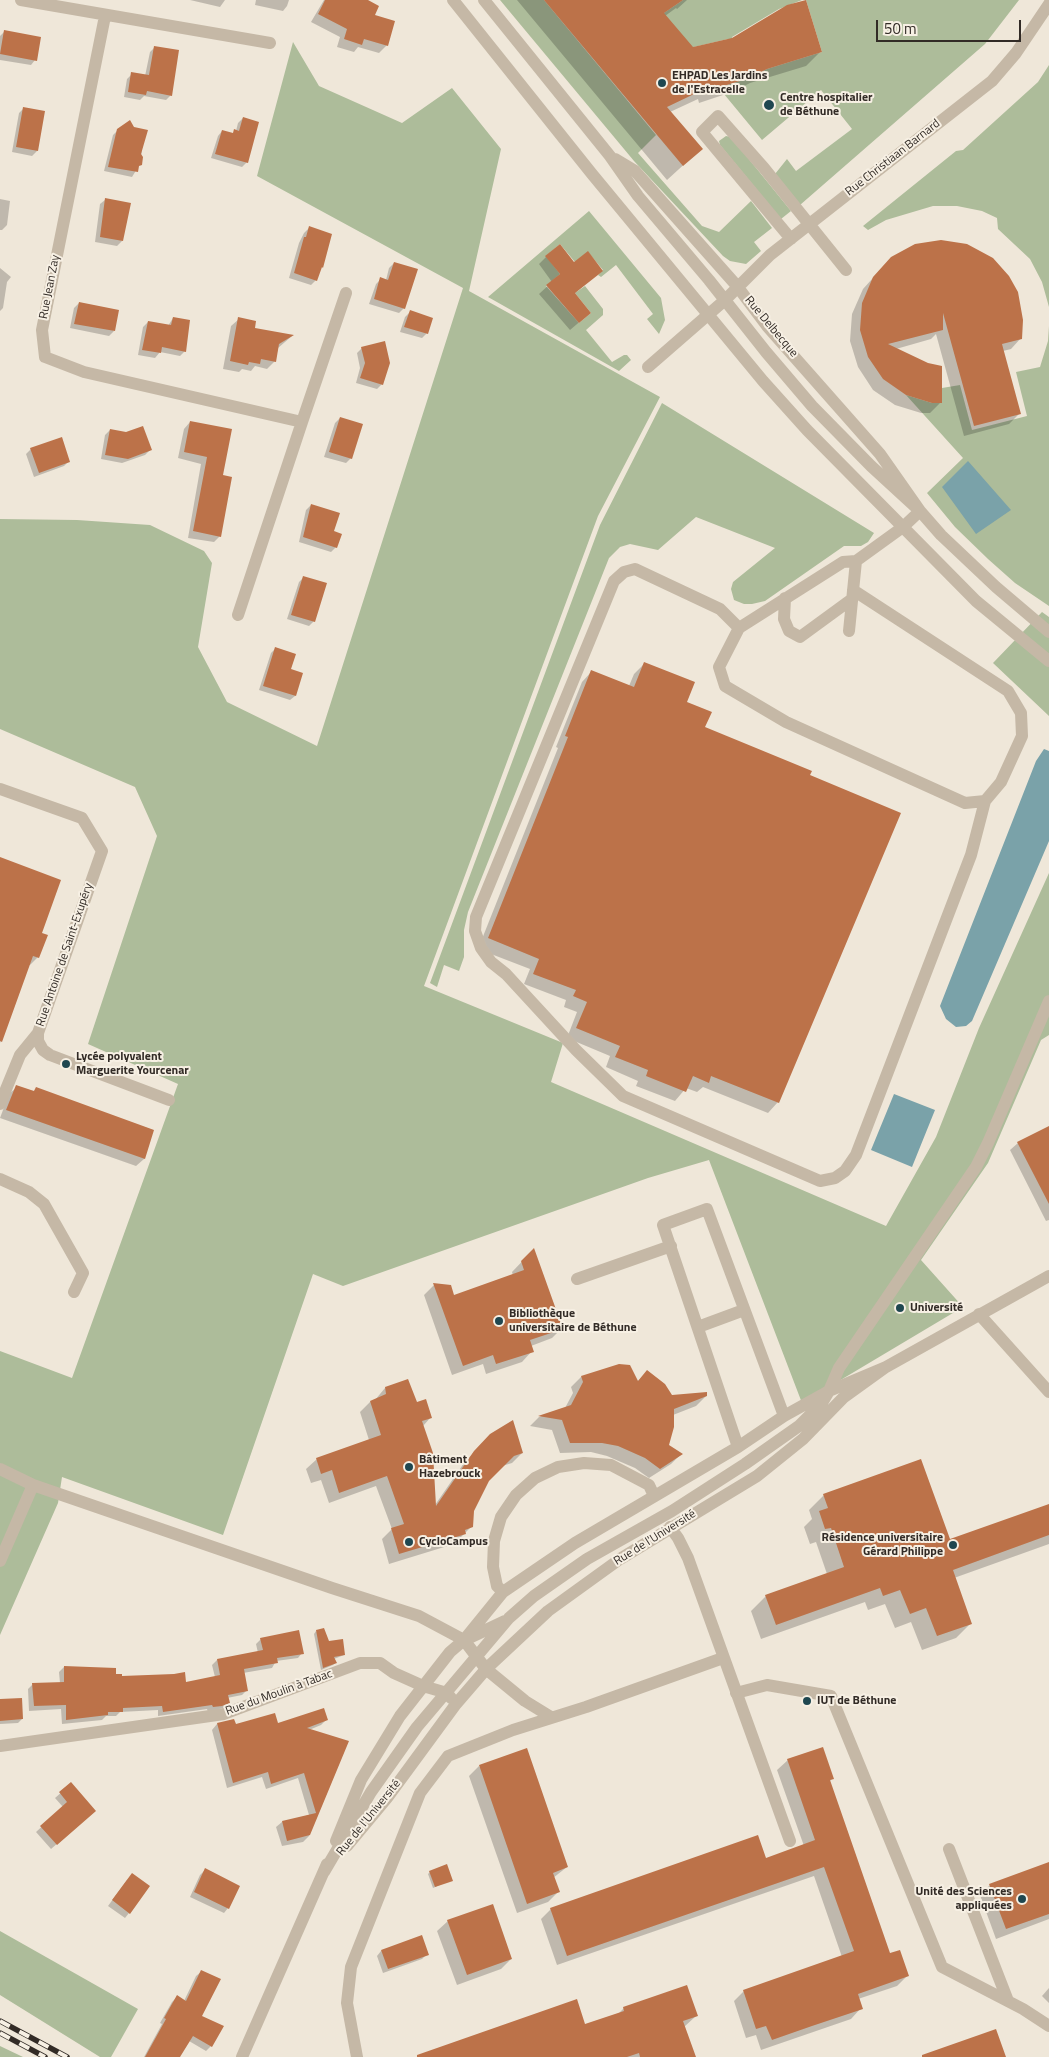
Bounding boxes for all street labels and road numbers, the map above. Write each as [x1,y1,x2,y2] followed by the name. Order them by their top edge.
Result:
[843,117,943,199] street label: Rue Christiaan Barnard
[37,254,63,320] street label: Rue Jean Zay
[741,294,801,360] street label: Rue Delbecque
[34,881,96,1029] street label: Rue Antoine de Saint-Exupéry
[611,1507,699,1569] street label: Rue de l'Université
[224,1667,334,1719] street label: Rue du Moulin à Tabac
[334,1777,404,1859] street label: Rue de l'Université

